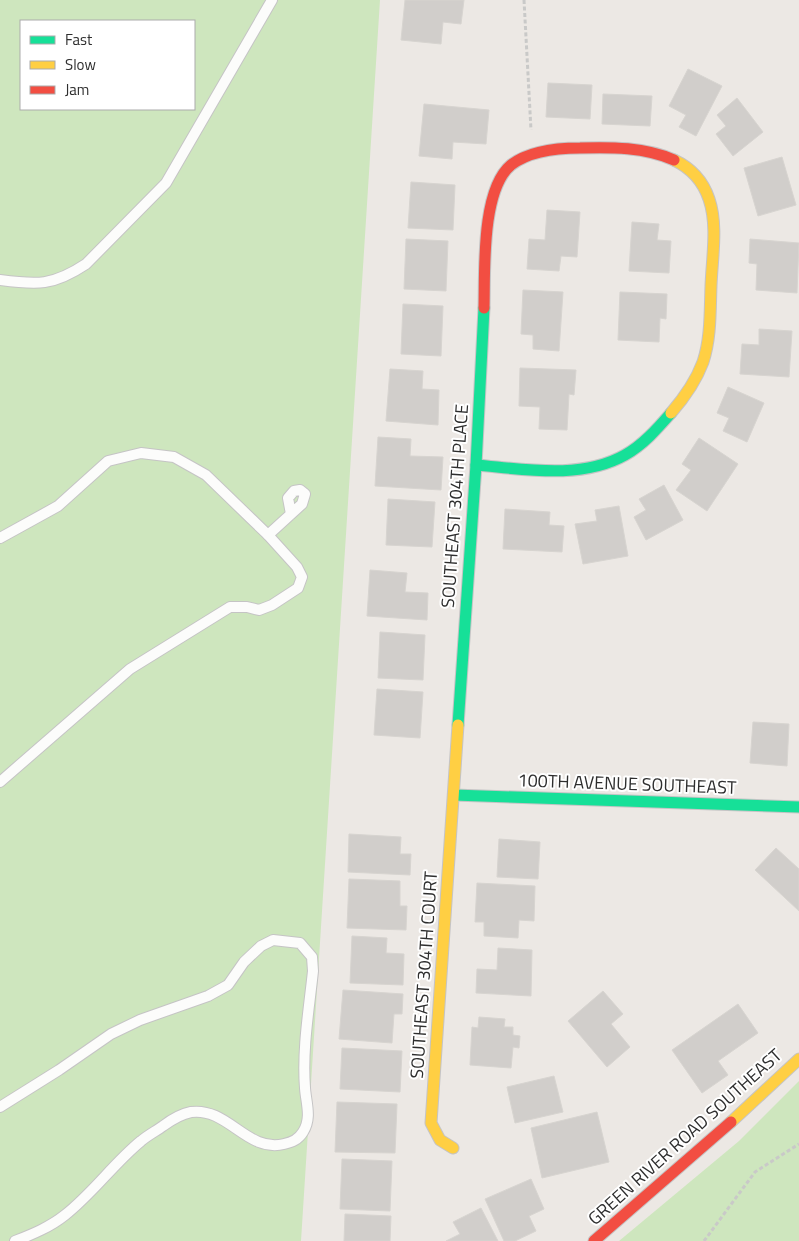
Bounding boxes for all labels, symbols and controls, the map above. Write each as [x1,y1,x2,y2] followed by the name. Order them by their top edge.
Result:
[20,20,195,110] legend
[65,28,93,51] text: Fast
[65,53,96,76] text: Slow
[65,78,89,101] text: Jam
[434,403,475,609] street label: SOUTHEAST 304TH PLACE
[517,766,737,801] street label: 100TH AVENUE SOUTHEAST
[403,870,444,1080] street label: SOUTHEAST 304TH COURT
[582,1042,788,1231] street label: GREEN RIVER ROAD SOUTHEAST

